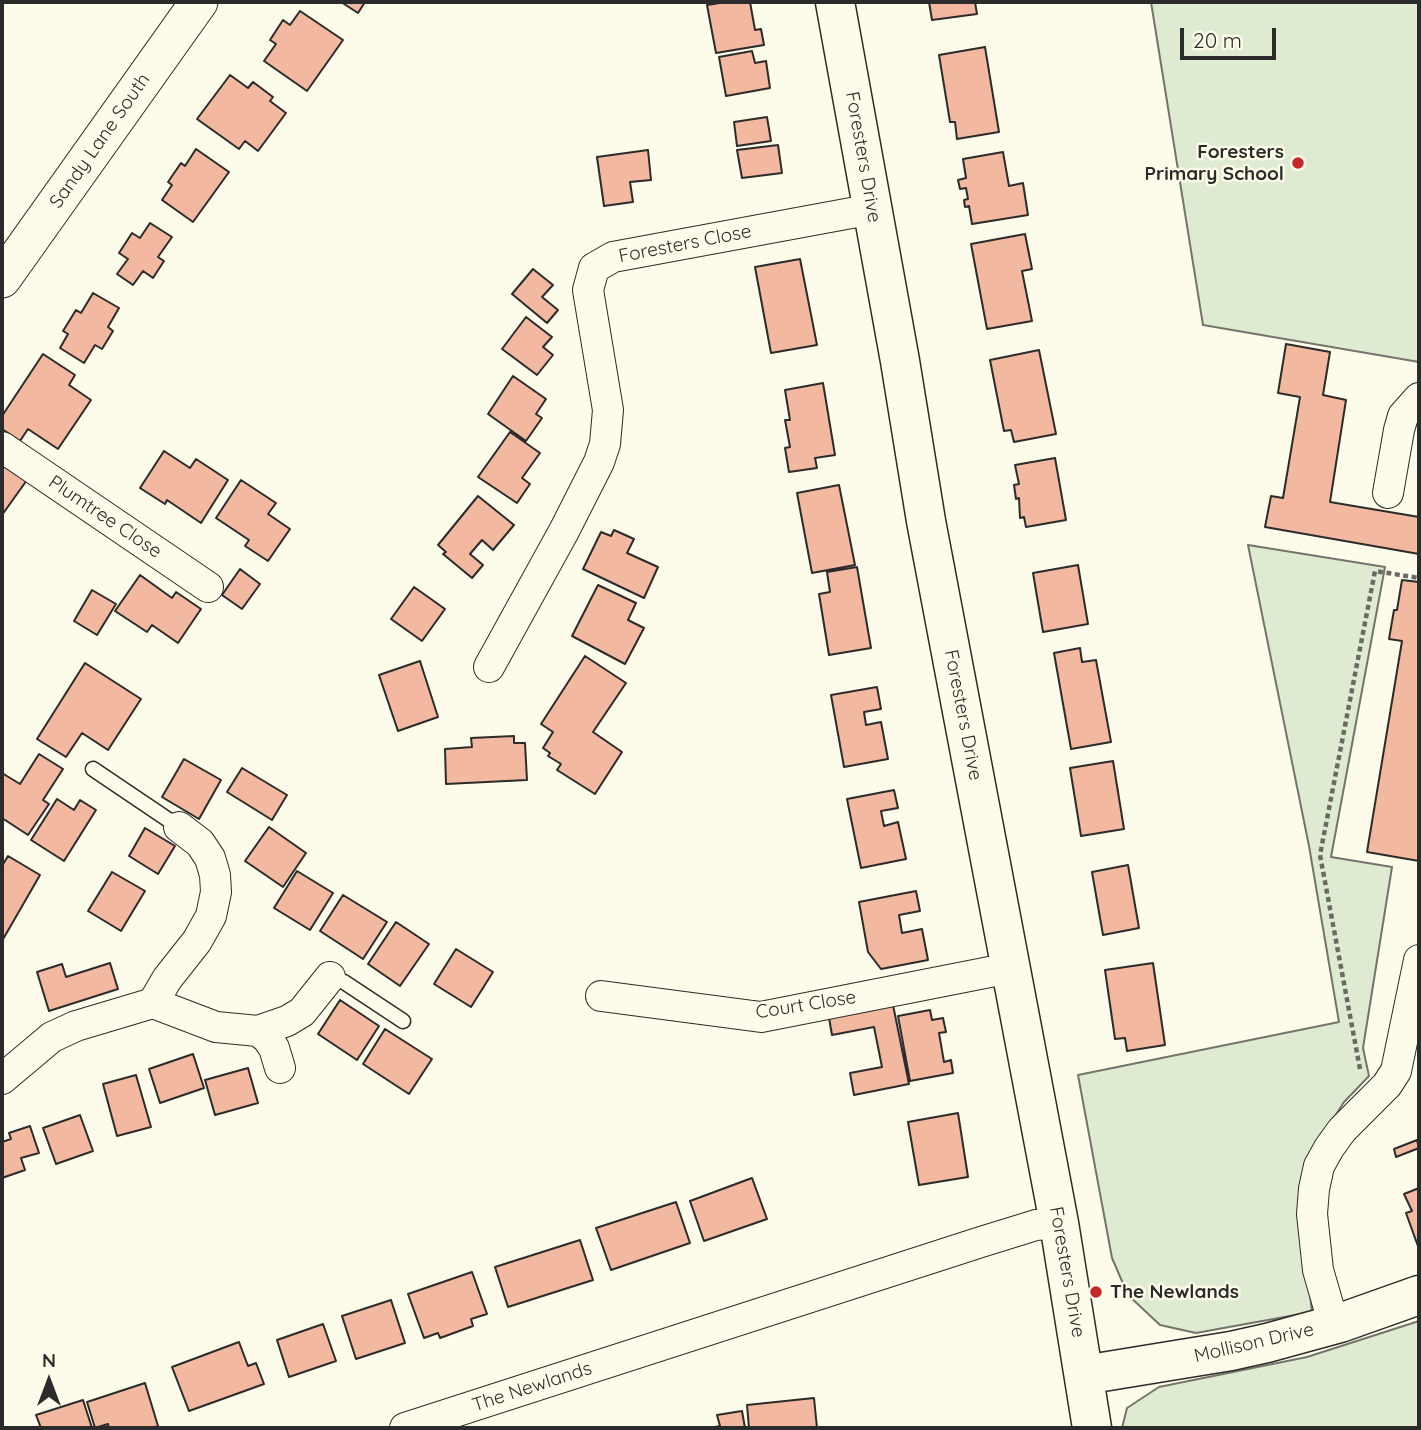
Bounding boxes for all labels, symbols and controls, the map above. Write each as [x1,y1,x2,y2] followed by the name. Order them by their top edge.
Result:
[1183,14,1279,58] scale bar
[1193,27,1242,53] text: 20 m
[45,69,155,213] street label: Sandy Lane South
[840,90,886,224] street label: Foresters Drive
[1144,141,1284,185] place label: Foresters Primary School
[1290,155,1306,171] marker: Foresters Primary School
[617,220,753,268] street label: Foresters Close
[44,471,166,563] street label: Plumtree Close
[939,648,987,782] street label: Foresters Drive
[754,986,858,1024] street label: Court Close
[1044,1205,1090,1339] street label: Foresters Drive
[1110,1281,1239,1303] place label: The Newlands
[1088,1284,1104,1300] marker: The Newlands
[1192,1318,1316,1368] street label: Mollison Drive
[14,1346,84,1416] north arrow
[42,1348,56,1372] text: N
[469,1357,595,1417] street label: The Newlands

